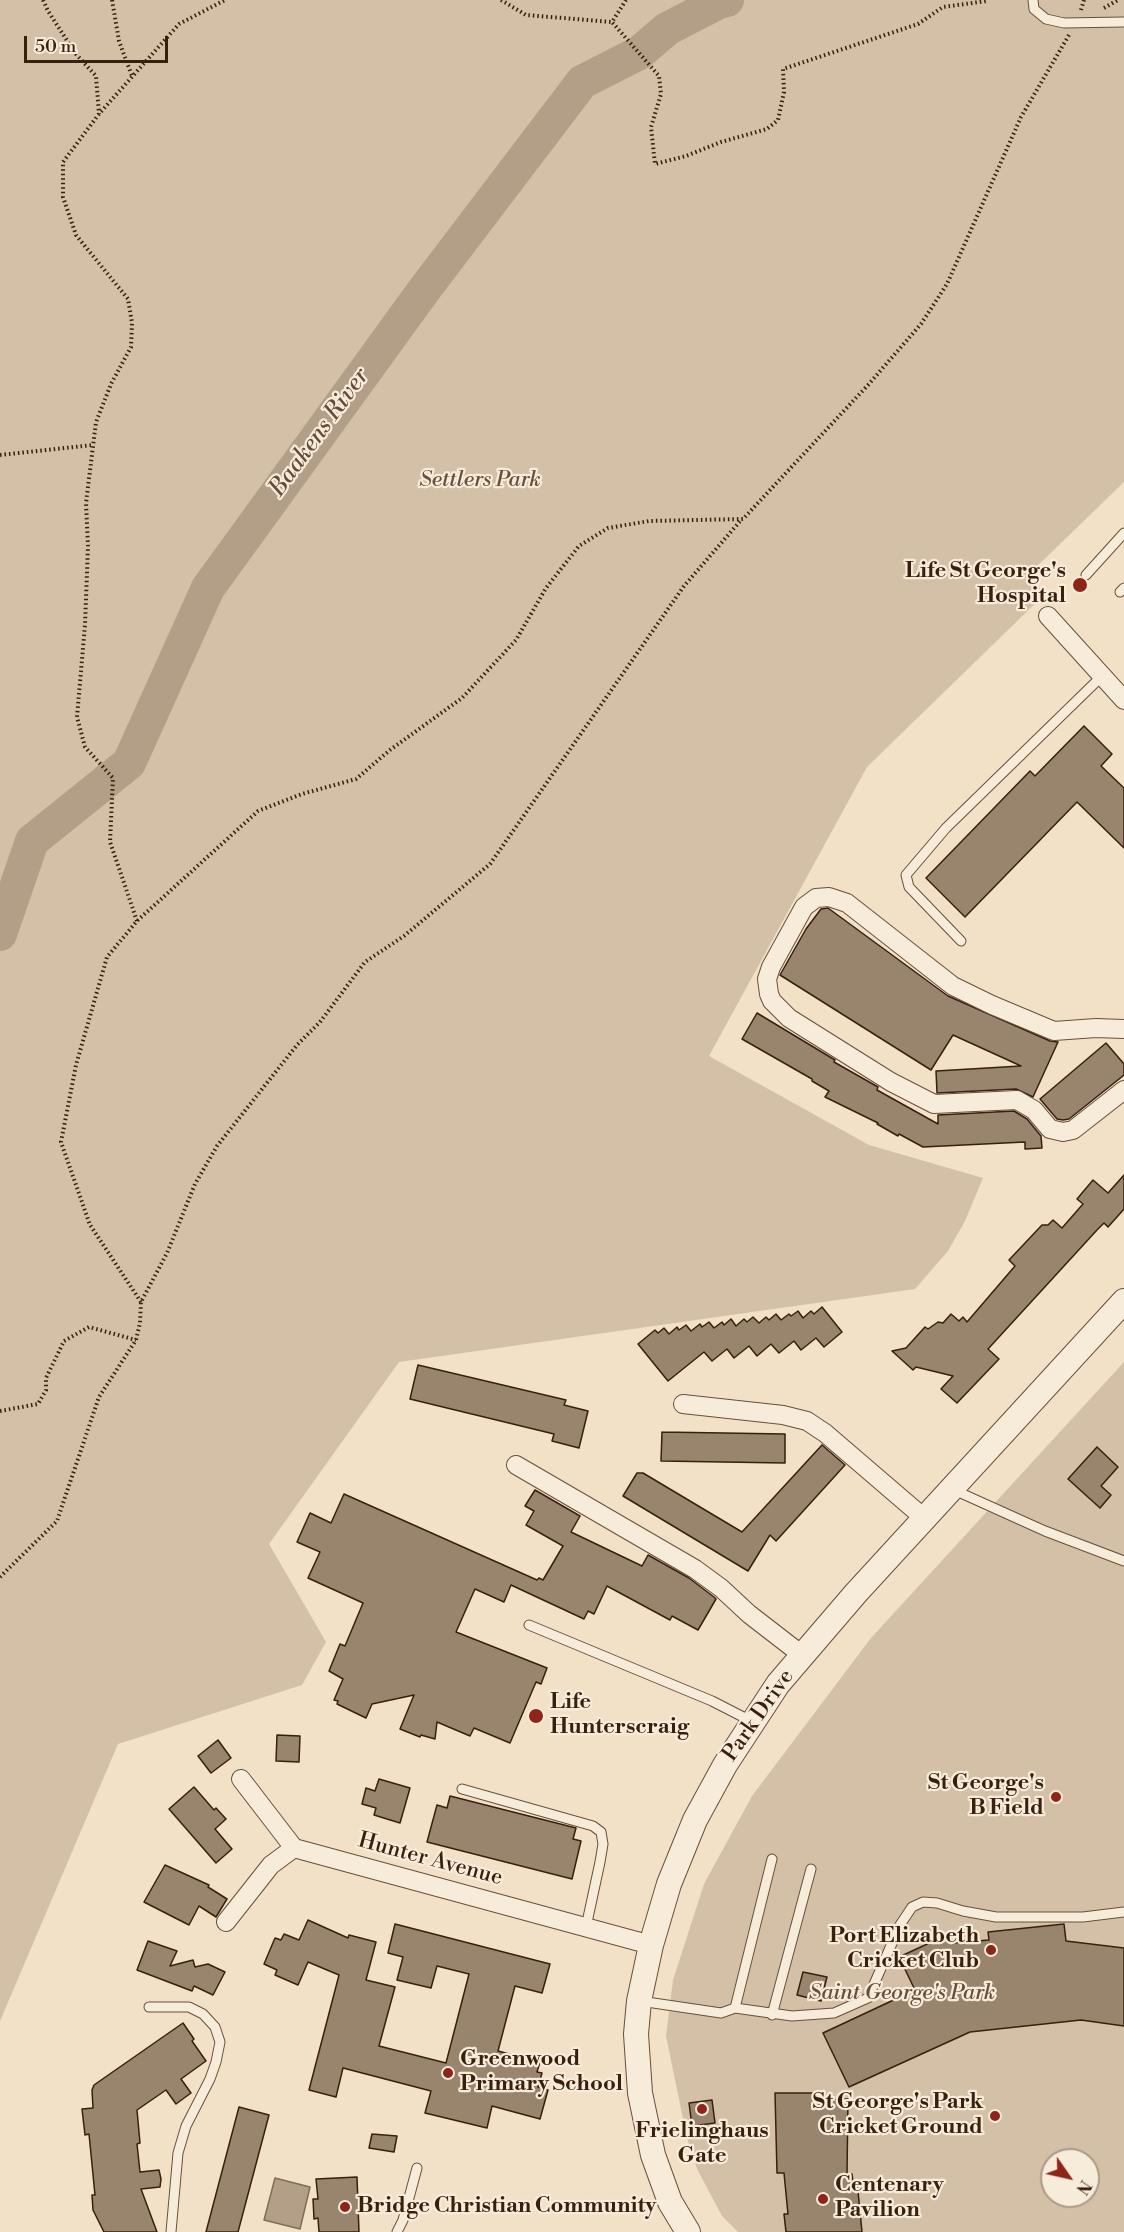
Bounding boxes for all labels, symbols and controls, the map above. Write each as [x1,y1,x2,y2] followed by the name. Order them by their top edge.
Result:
[27,24,171,62] scale bar
[35,35,76,58] text: 50 m
[264,363,376,503] water label: Baakens River
[419,468,541,494] park label: Settlers Park
[905,559,1066,610] place label: Life St George's Hospital
[1071,576,1089,594] marker: Life St George's Hospital
[718,1665,800,1767] street label: Park Drive
[550,1690,689,1742] place label: Life Hunterscraig
[527,1707,545,1725] marker: Life Hunterscraig
[928,1771,1044,1822] place label: St George's B Field
[1049,1790,1063,1804] marker: St George's B Field
[355,1828,505,1892] street label: Hunter Avenue
[829,1924,979,1976] place label: Port Elizabeth Cricket Club
[984,1943,998,1957] marker: Port Elizabeth Cricket Club
[809,1981,995,2007] park label: Saint George's Park
[460,2047,623,2098] place label: Greenwood Primary School
[441,2066,455,2080] marker: Greenwood Primary School
[813,2090,983,2142] place label: St George's Park Cricket Ground
[695,2102,709,2116] marker: Frielinghaus Gate
[988,2109,1002,2123] marker: St George's Park Cricket Ground
[635,2119,769,2170] place label: Frielinghaus Gate
[1040,2148,1100,2208] north arrow
[835,2173,944,2224] place label: Centenary Pavilion
[1071,2176,1095,2198] text: N
[816,2192,830,2206] marker: Centenary Pavilion
[357,2194,656,2220] place label: Bridge Christian Community
[338,2200,352,2214] marker: Bridge Christian Community

